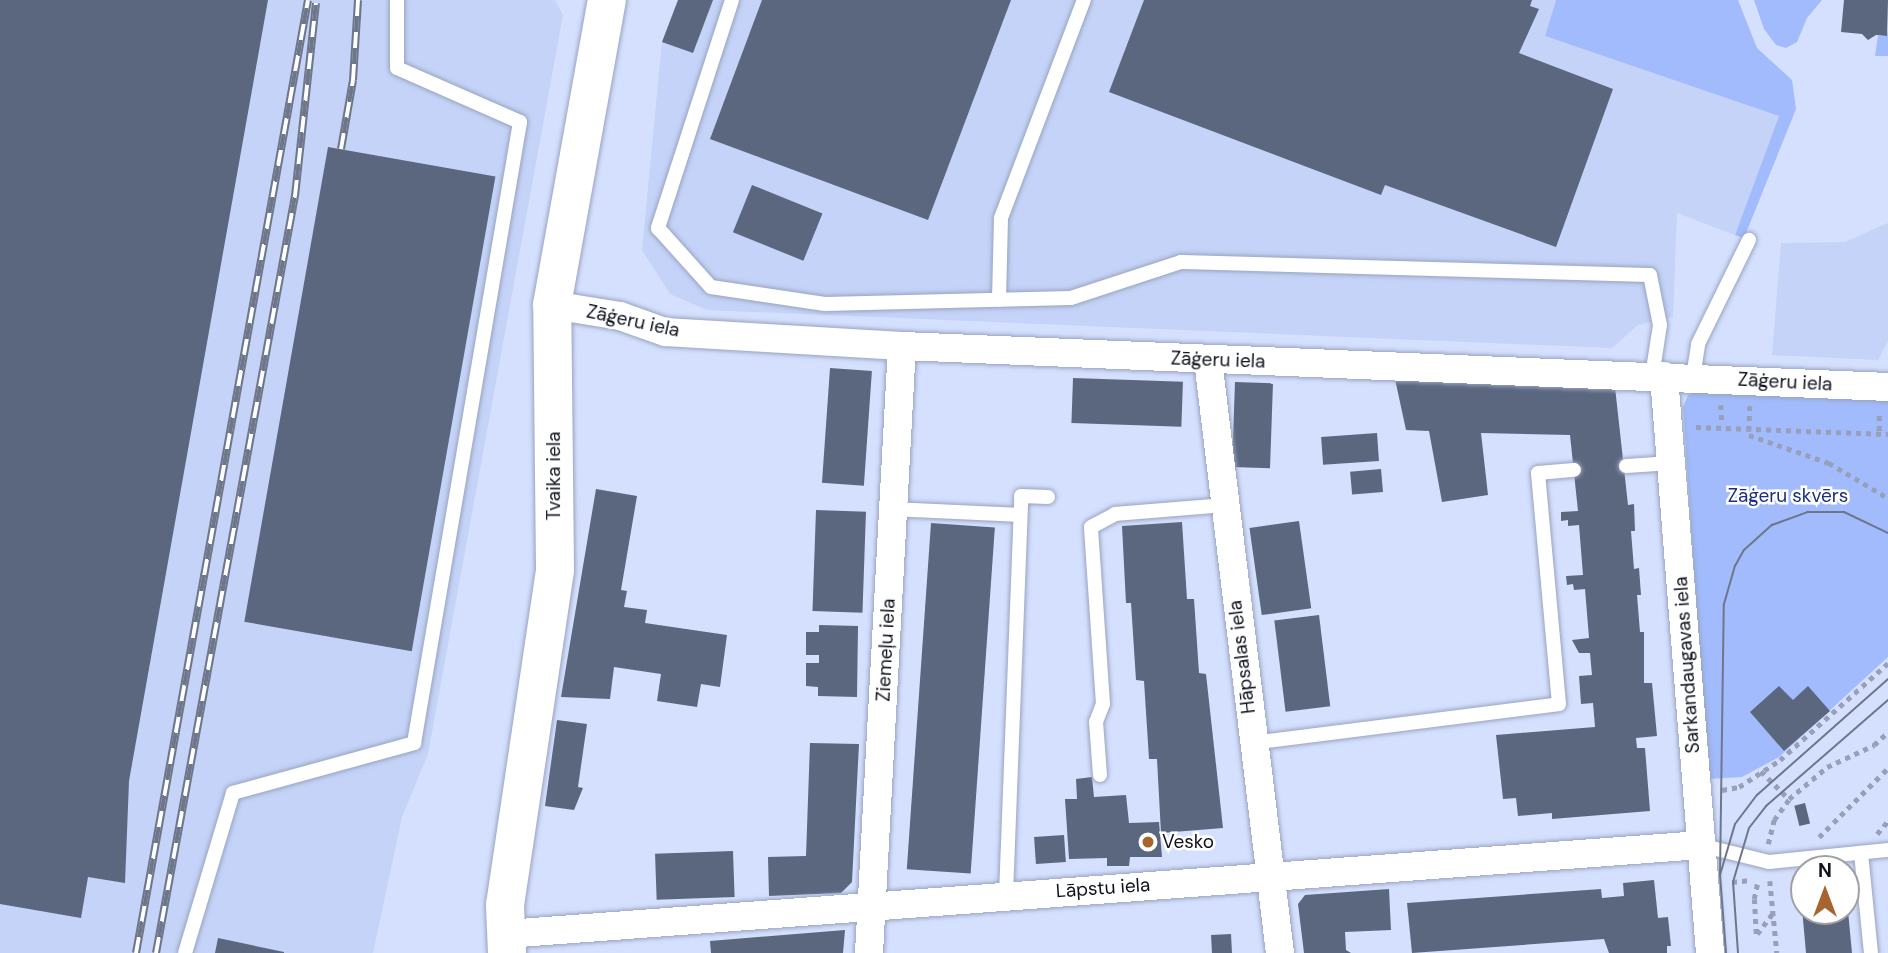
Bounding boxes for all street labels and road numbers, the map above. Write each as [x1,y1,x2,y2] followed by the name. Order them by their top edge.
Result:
[584,300,682,342] street label: Zāģeru iela
[1170,347,1266,373] street label: Zāģeru iela
[1737,368,1833,396] street label: Zāģeru iela
[543,432,565,520] street label: Tvaika iela
[1669,576,1705,754] street label: Sarkandaugavas iela
[872,598,900,702] street label: Ziemeļu iela
[1224,599,1260,715] street label: Hāpsalas iela
[1055,873,1151,903] street label: Lāpstu iela

